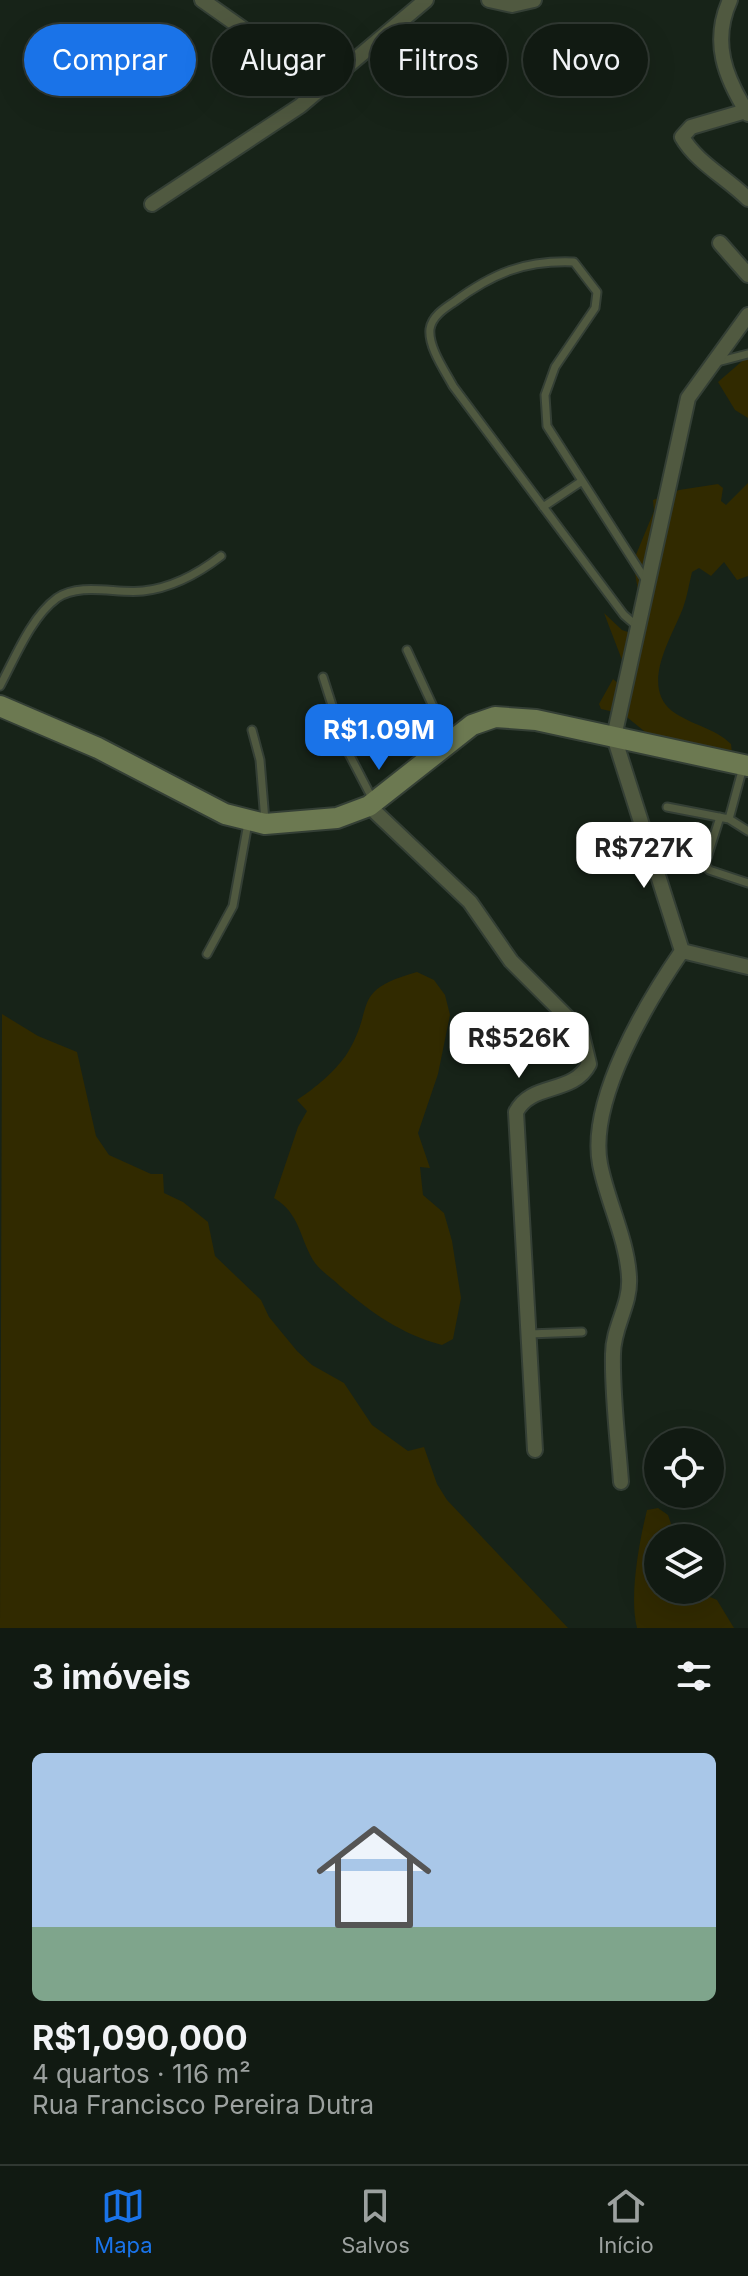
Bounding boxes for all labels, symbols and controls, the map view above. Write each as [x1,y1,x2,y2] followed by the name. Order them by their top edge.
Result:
[24,24,196,96] chip: Comprar
[212,24,354,96] chip: Alugar
[370,24,507,96] chip: Filtros
[523,24,648,96] chip: Novo
[305,704,453,772] pin: R$1.09M
[323,714,435,745] text: R$1.09M
[579,822,709,890] pin: R$727K
[594,832,694,863] text: R$727K
[454,1012,584,1080] pin: R$526K
[468,1022,570,1053] text: R$526K
[644,1428,724,1604] map controls
[644,1428,724,1508] button: locate
[644,1524,724,1604] button: layers
[672,1654,716,1698] icon: filters
[32,1656,191,1697] text: 3 imóveis
[302,1805,446,1949] icon: home
[32,2017,248,2058] text: R$1,090,000
[32,2058,251,2089] text: 4 quartos · 116 m²
[32,2089,374,2120] text: Rua Francisco Pereira Dutra
[94,2184,153,2258] tab: Mapa
[341,2184,410,2258] tab: Salvos
[598,2184,654,2258] tab: Início

